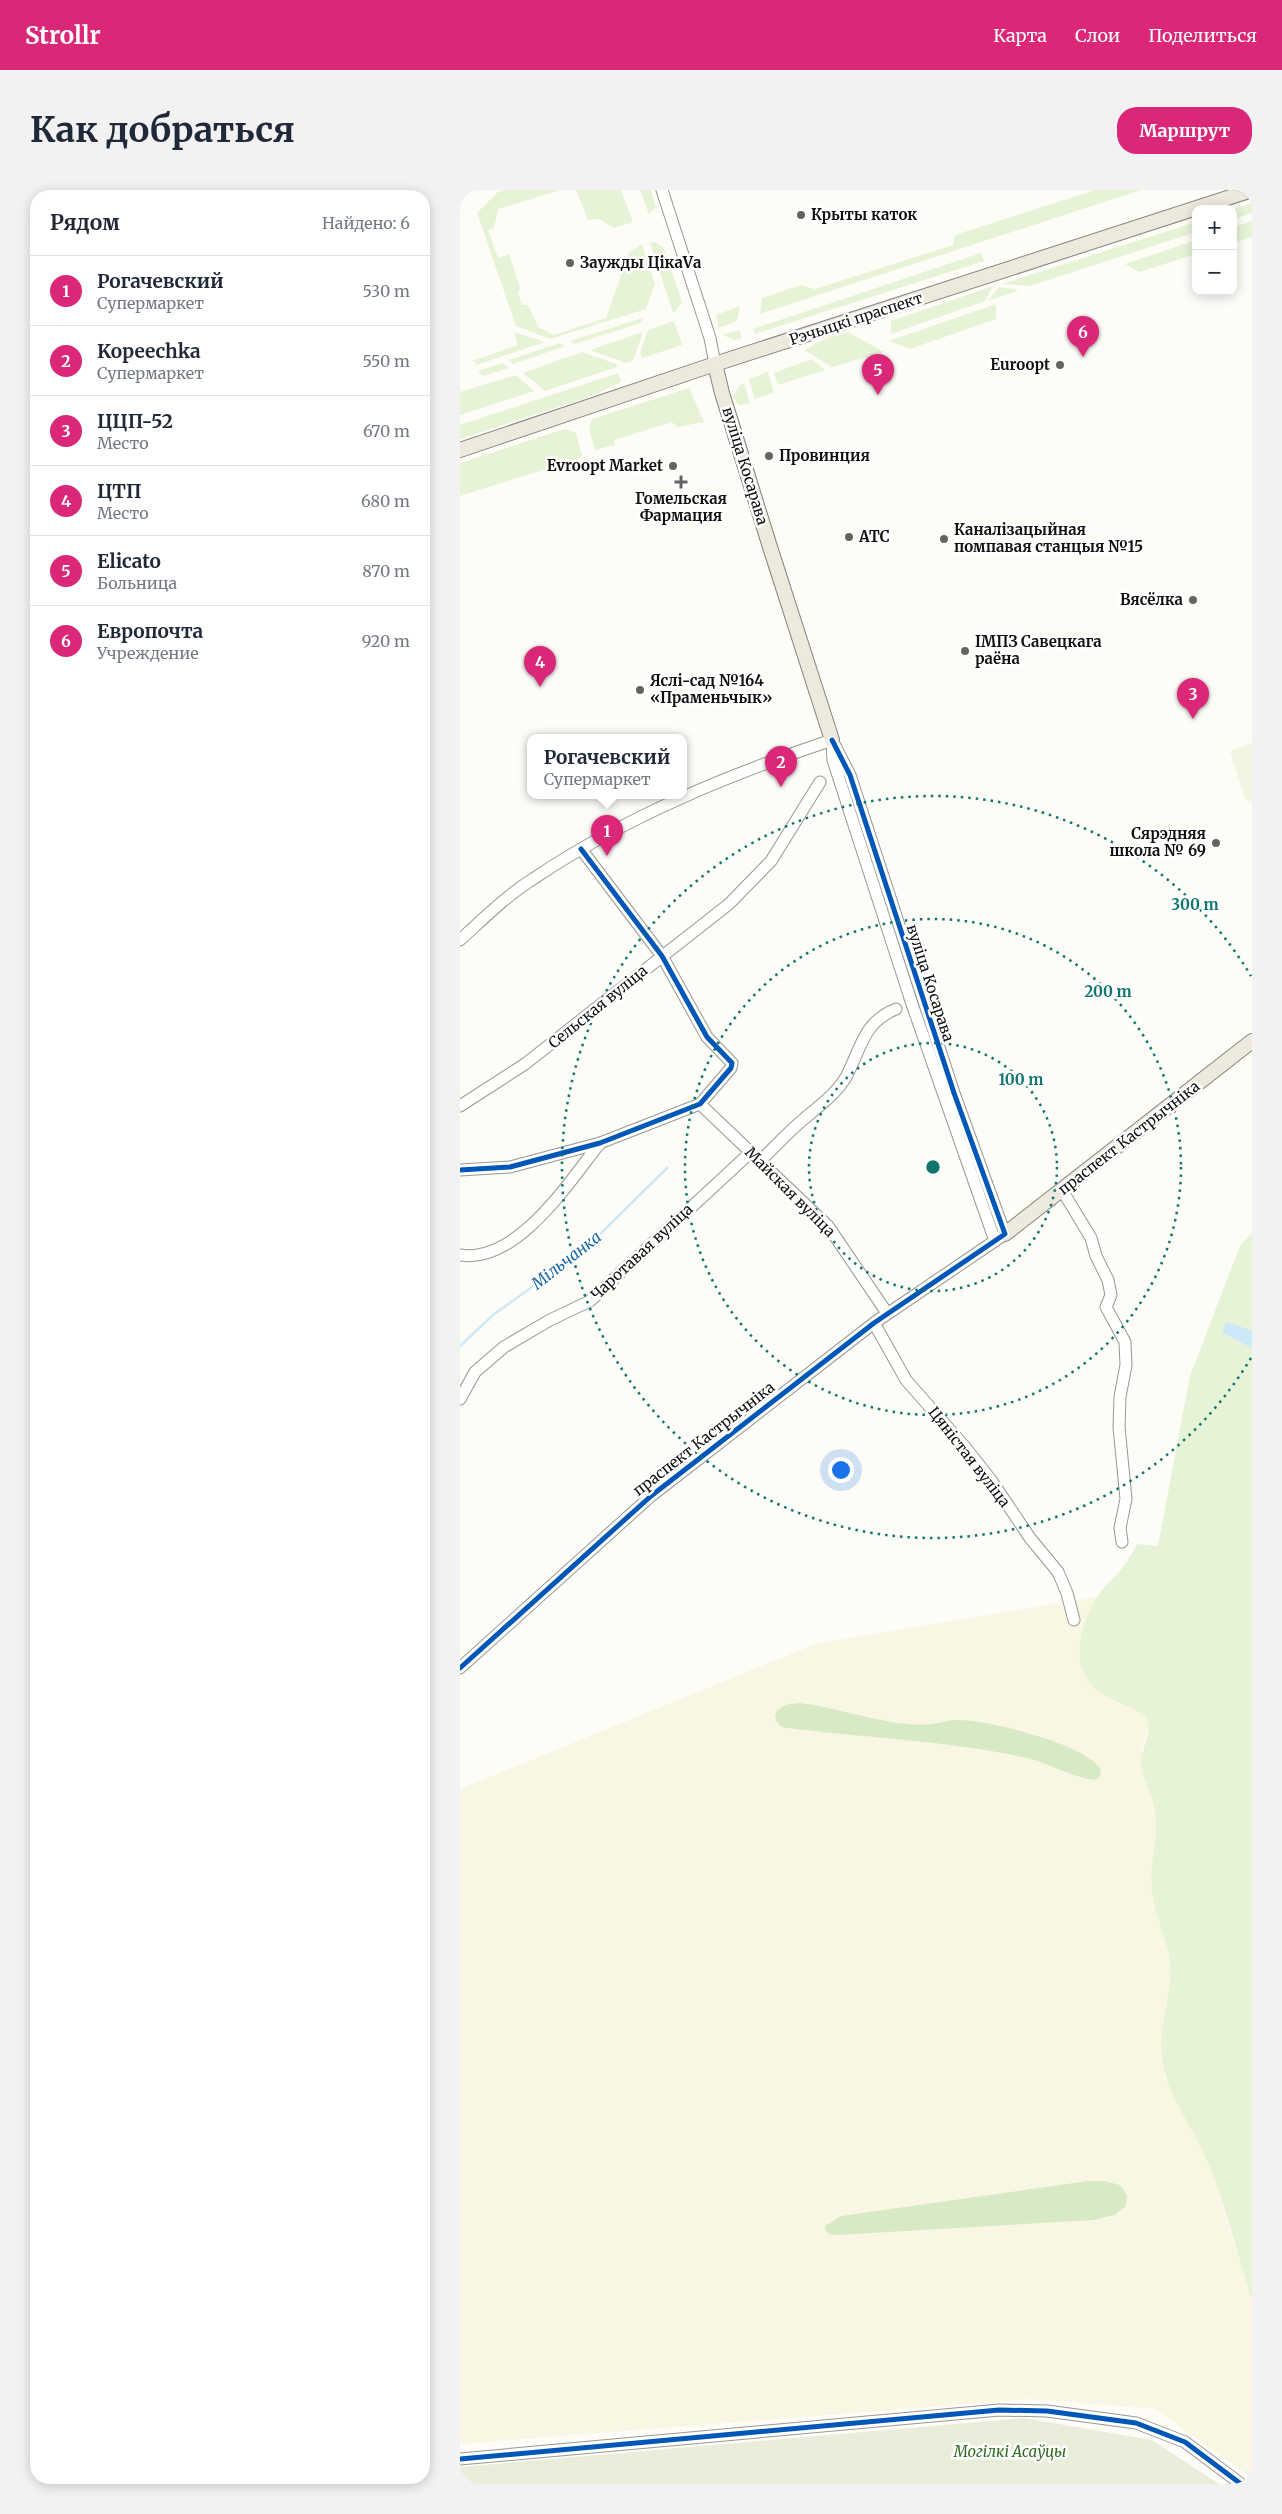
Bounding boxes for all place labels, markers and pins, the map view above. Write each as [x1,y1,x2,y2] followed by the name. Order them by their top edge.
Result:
[811,205,917,224] place label: Крыты каток
[795,209,807,221] marker: Крыты каток
[580,253,702,272] place label: Заужды ЦікаVа
[564,257,576,269] marker: Заужды ЦікаVа
[1067,316,1099,357] pin: 6
[862,354,894,395] pin: 5
[990,355,1050,374] place label: Euroopt
[1054,359,1066,371] marker: Euroopt
[779,446,870,465] place label: Провинция
[763,450,775,462] marker: Провинция
[547,456,663,475] place label: Evroopt Market
[667,460,679,472] marker: Evroopt Market
[675,476,687,488] marker: Гомельская Фармация
[635,489,727,525] place label: Гомельская Фармация
[954,520,1143,556] place label: Каналізацыйная помпавая станцыя №15
[858,527,890,546] place label: АТС
[843,531,855,543] marker: АТС
[938,533,950,545] marker: Каналізацыйная помпавая станцыя №15
[1120,590,1184,609] place label: Вясёлка
[1187,594,1199,606] marker: Вясёлка
[975,632,1102,668] place label: ІМПЗ Савецкага раёна
[959,645,971,657] marker: ІМПЗ Савецкага раёна
[524,646,556,687] pin: 4
[650,671,772,707] place label: Яслі-сад №164 «Праменьчык»
[1177,678,1209,719] pin: 3
[634,684,646,696] marker: Яслі-сад №164 «Праменьчык»
[765,746,797,787] pin: 2
[591,815,623,856] pin: 1
[1109,824,1206,860] place label: Сярэдняя школа № 69
[1210,837,1222,849] marker: Сярэдняя школа № 69
[924,1158,942,1176] centre of rings

